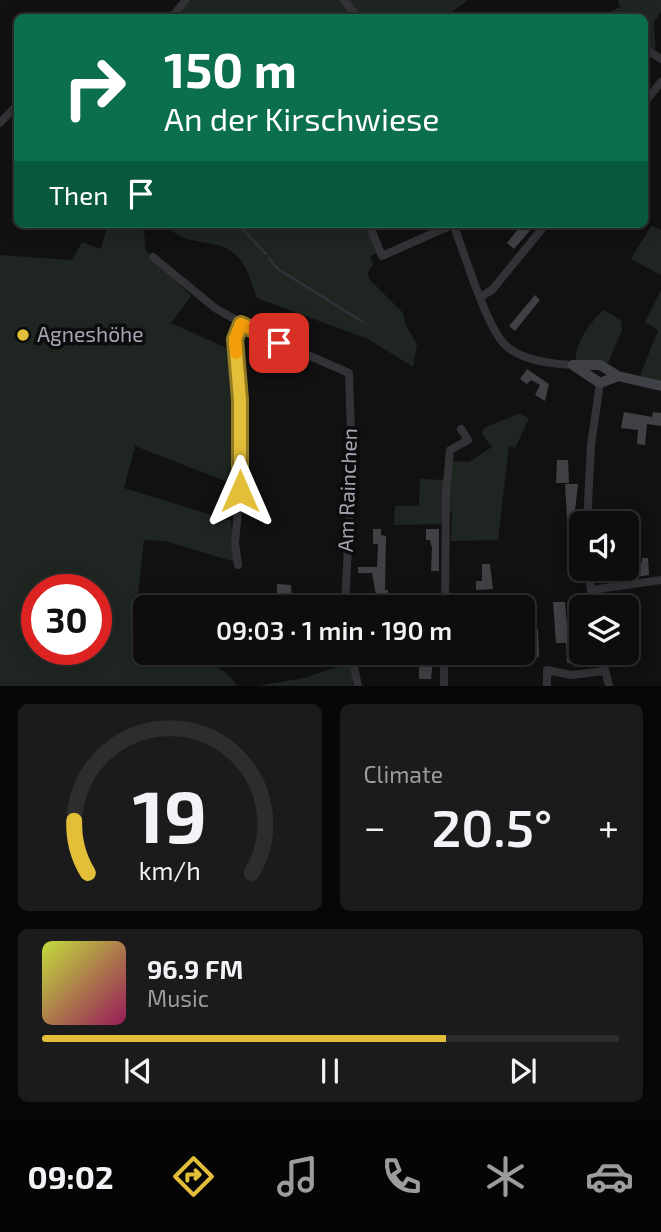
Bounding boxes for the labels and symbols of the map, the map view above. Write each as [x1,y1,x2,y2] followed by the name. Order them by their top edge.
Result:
[249,313,309,373] pin
[37,321,144,346] place label: Agneshöhe
[15,327,31,343] marker: Agneshöhe
[332,428,361,552] street label: Am Rainchen
[203,454,277,528] position arrow
[21,574,112,665] speed limit sign: 30

